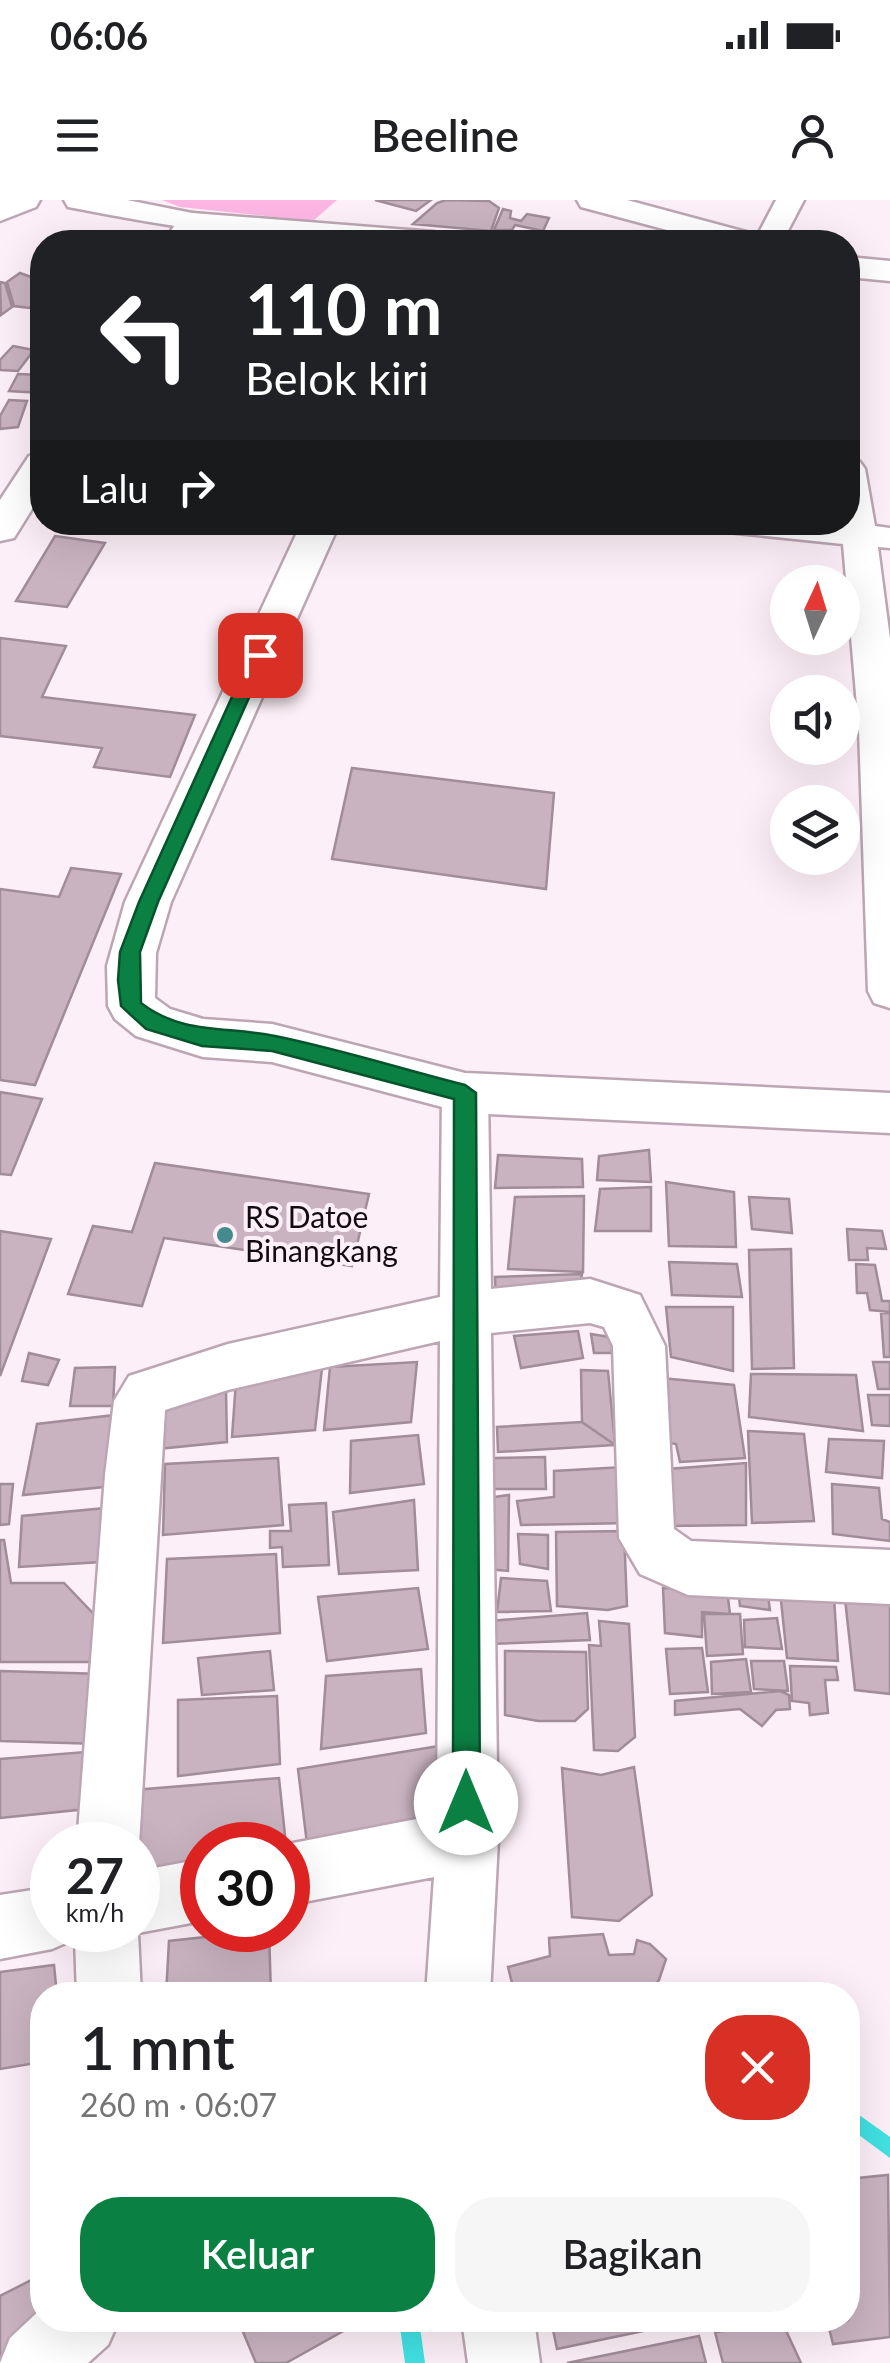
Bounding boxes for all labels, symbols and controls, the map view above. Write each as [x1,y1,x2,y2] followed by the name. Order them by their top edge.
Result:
[50,12,148,58] text: 06:06
[50,108,105,163] icon: menu
[371,108,519,162] text: Beeline
[785,108,840,163] icon: person
[245,266,442,350] text: 110 m
[80,270,210,400] icon: left
[245,351,429,405] text: Belok kiri
[169,460,224,515] icon: right
[80,465,149,511] text: Lalu
[770,565,860,655] north arrow
[770,565,860,875] map controls
[218,613,303,698] pin
[233,628,288,683] icon: arrive
[770,675,860,765] button: sound
[770,785,860,875] button: layers
[245,1198,398,1268] place label: RS Datoe Binangkang
[214,1224,236,1246] marker: RS Datoe Binangkang
[414,1751,518,1855] position arrow
[180,1822,310,1952] speed limit sign: 30
[66,1845,124,1905] text: 27
[66,1897,124,1927] text: km/h
[80,2011,235,2083] text: 1 mnt
[705,2015,810,2120] button: close
[80,2085,277,2124] text: 260 m · 06:07
[80,2197,435,2312] button: Keluar
[455,2197,810,2312] button: Bagikan

